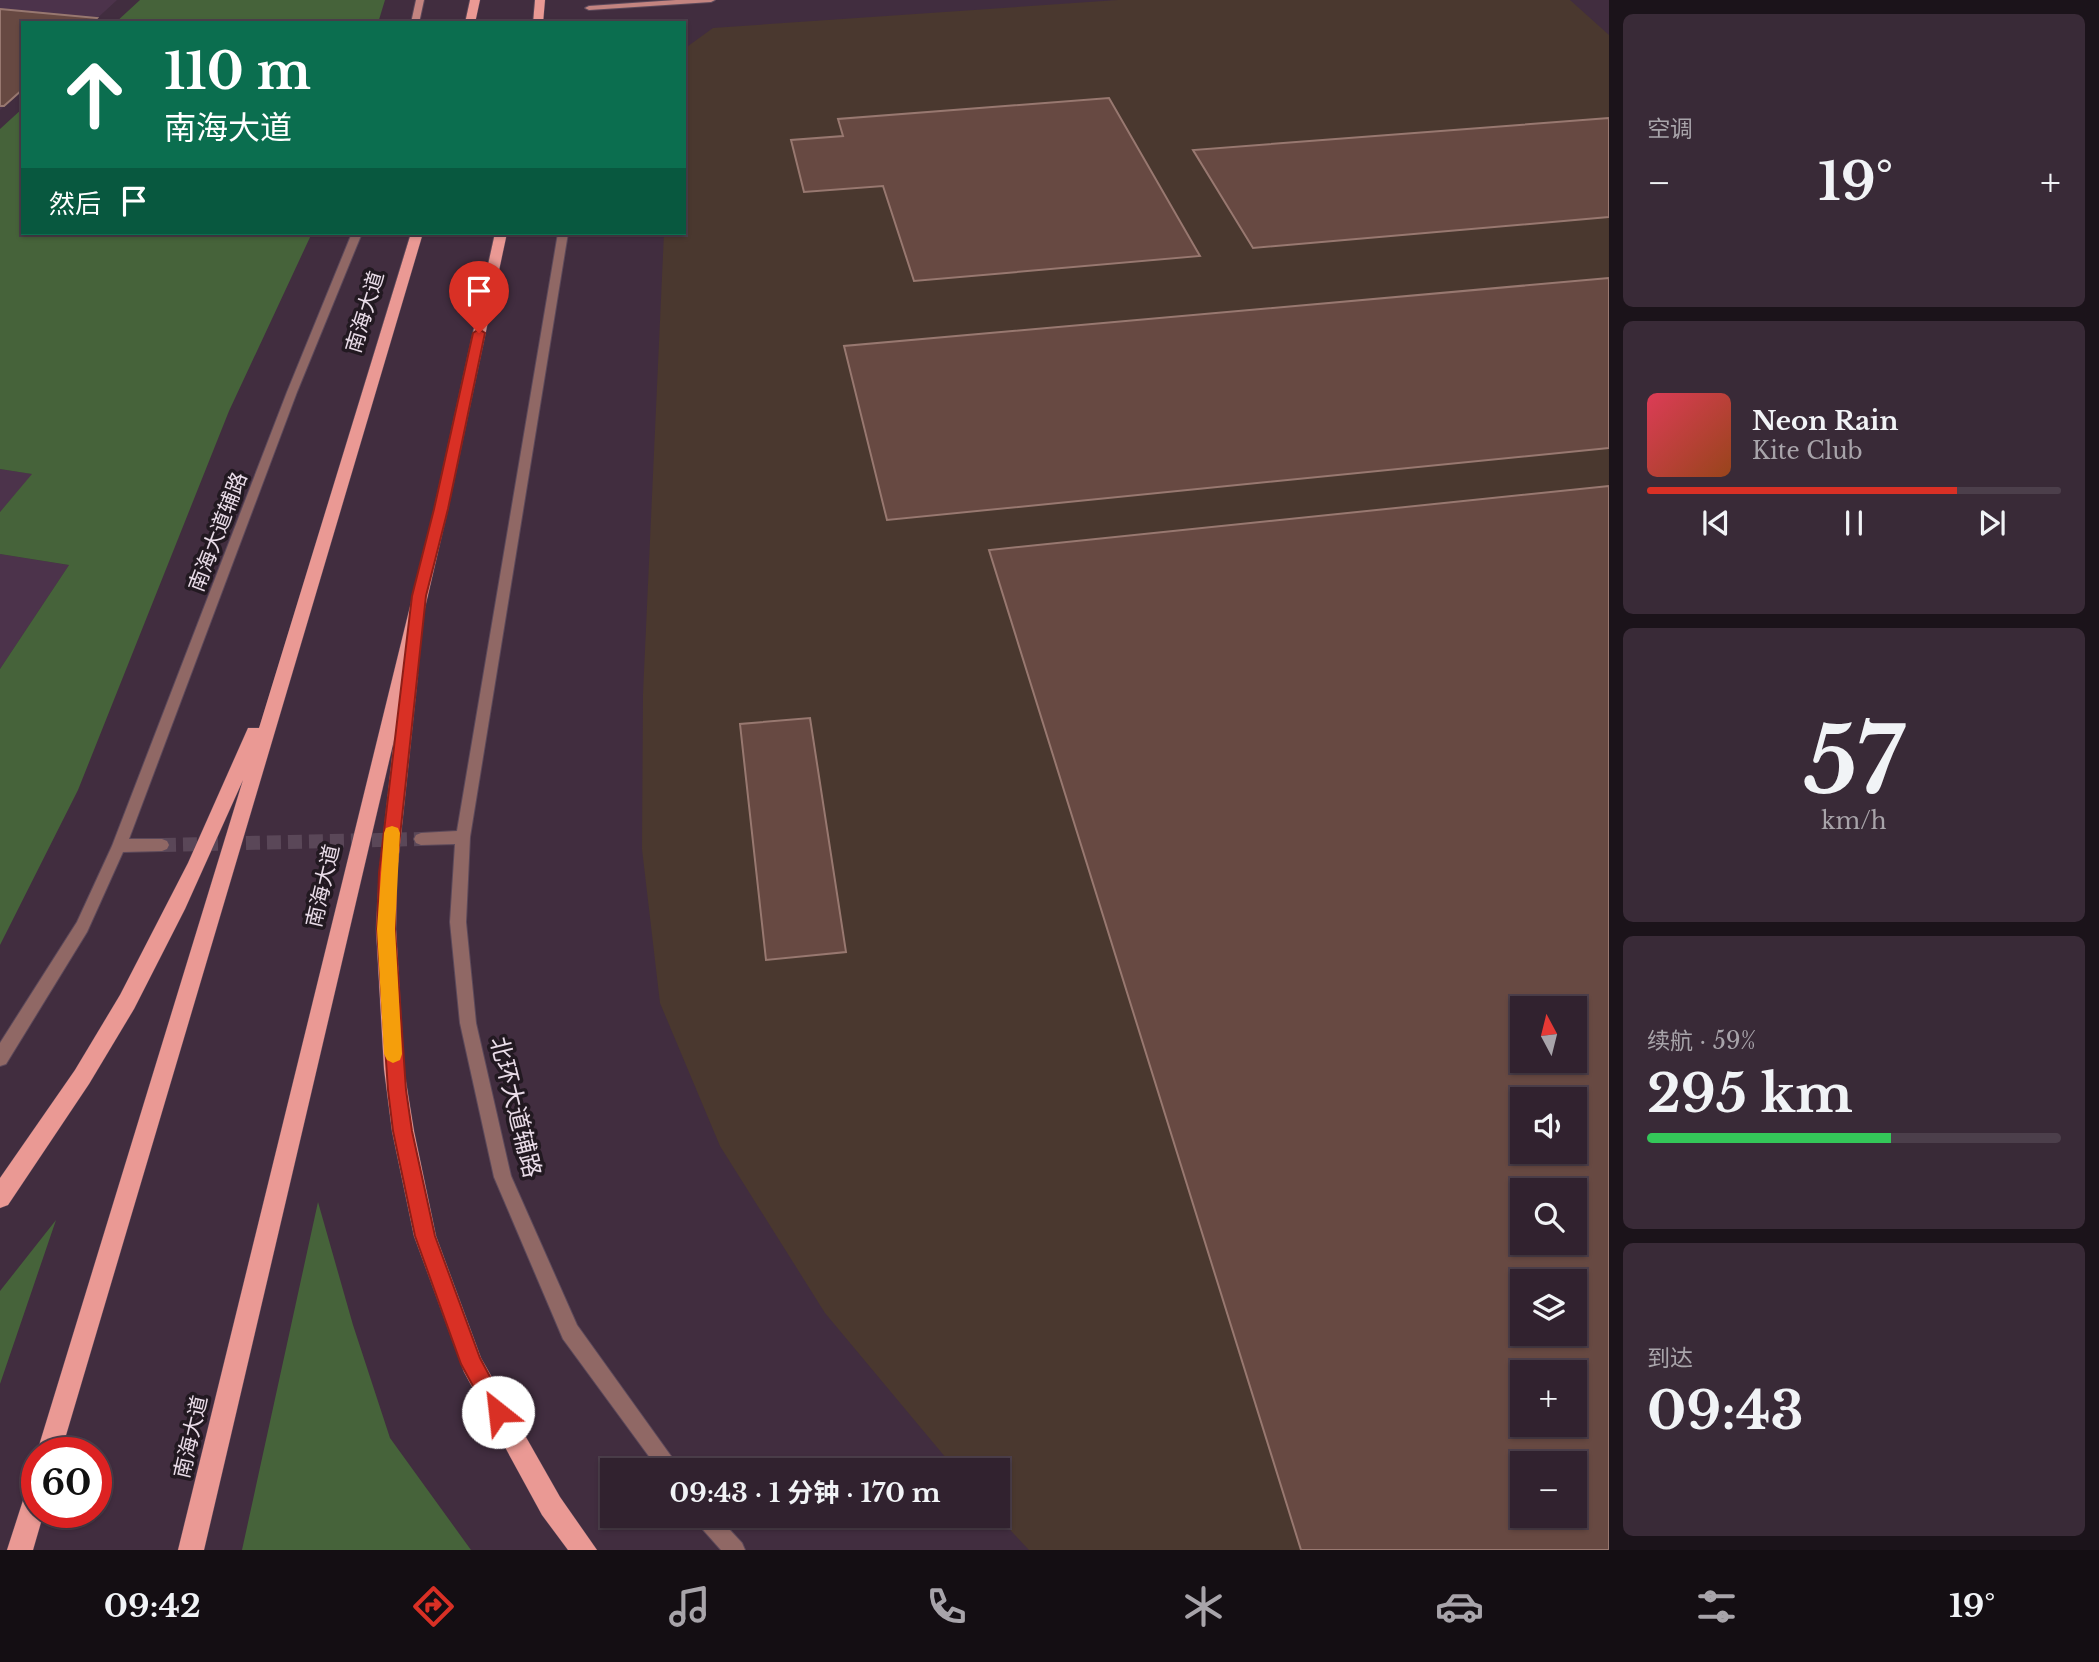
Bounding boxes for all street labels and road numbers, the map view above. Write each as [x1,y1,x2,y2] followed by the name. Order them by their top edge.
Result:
[340,268,390,356] street label: 南海大道
[183,469,253,595] street label: 南海大道辅路
[301,842,345,930] street label: 南海大道
[485,1034,547,1180] street label: 北环大道辅路
[169,1393,213,1481] street label: 南海大道

